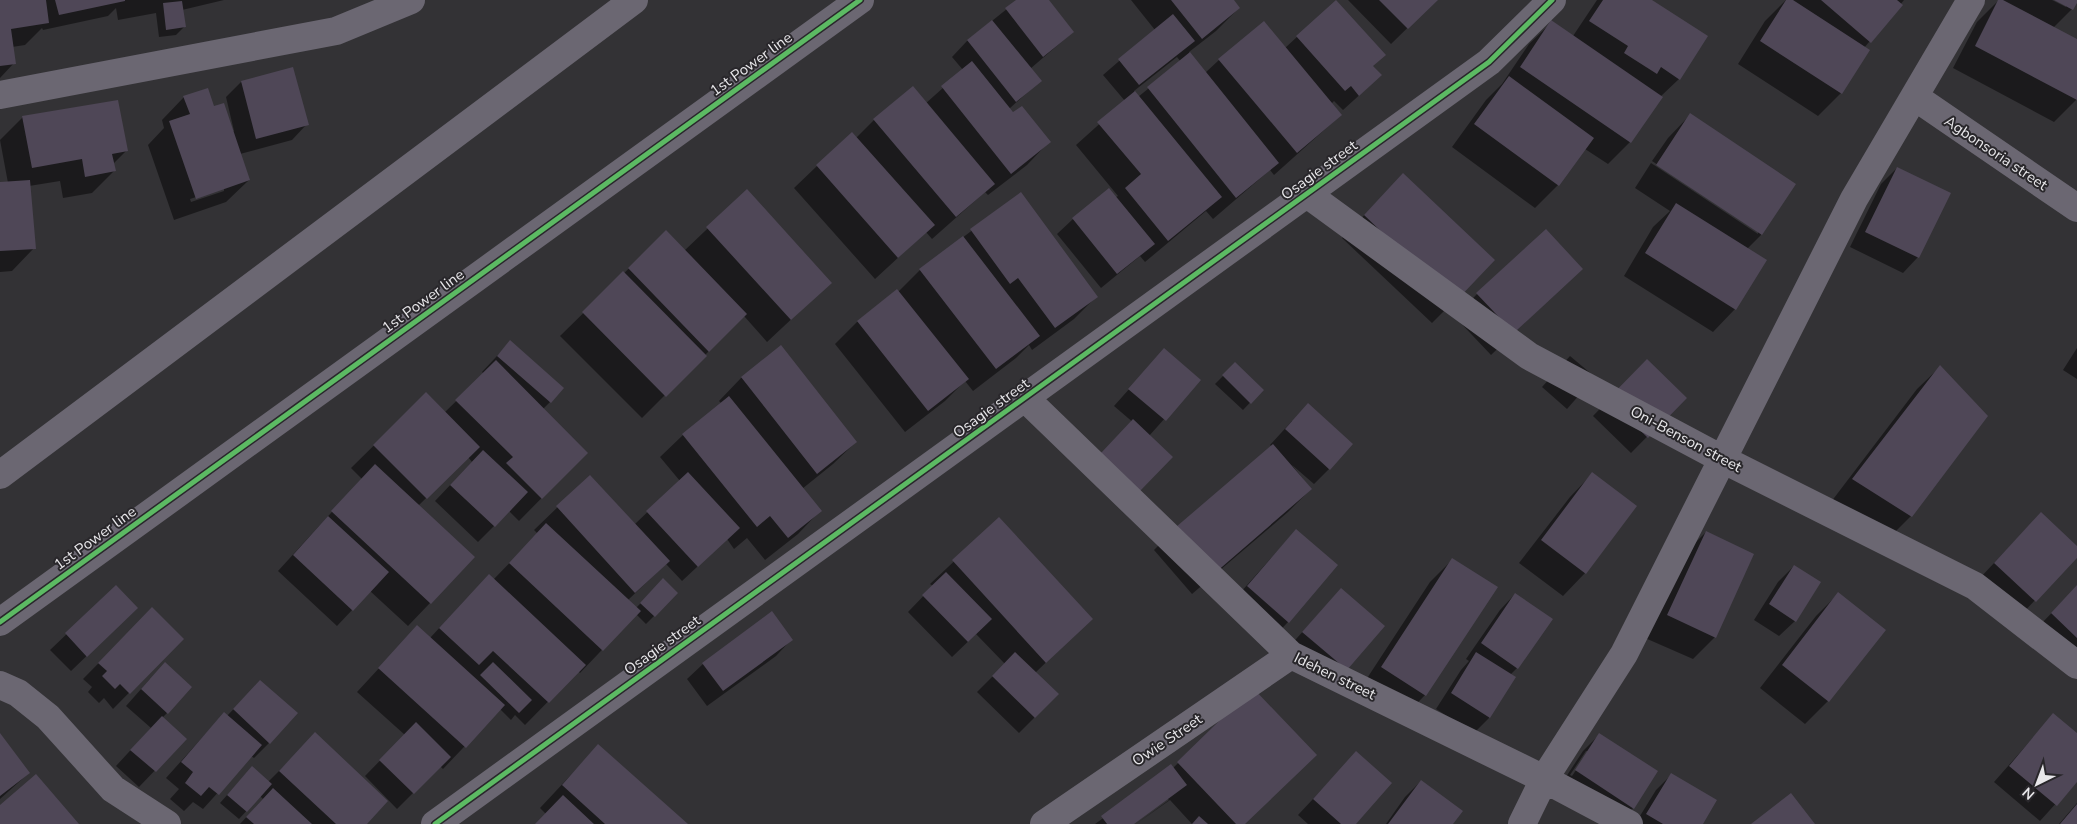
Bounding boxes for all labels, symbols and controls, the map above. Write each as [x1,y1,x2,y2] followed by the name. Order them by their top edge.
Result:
[706,27,796,101] street label: 1st Power line
[1941,111,2052,195] street label: Agbonsoria street
[1277,135,1362,204] street label: Osagie street
[378,264,468,338] street label: 1st Power line
[949,373,1034,442] street label: Osagie street
[1627,401,1746,477] street label: Oni-Benson street
[50,501,140,575] street label: 1st Power line
[620,610,705,679] street label: Osagie street
[1291,648,1380,705] street label: Idehen street
[1128,709,1207,771] street label: Owie Street
[2012,759,2062,809] north arrow
[2018,783,2039,804] text: N

